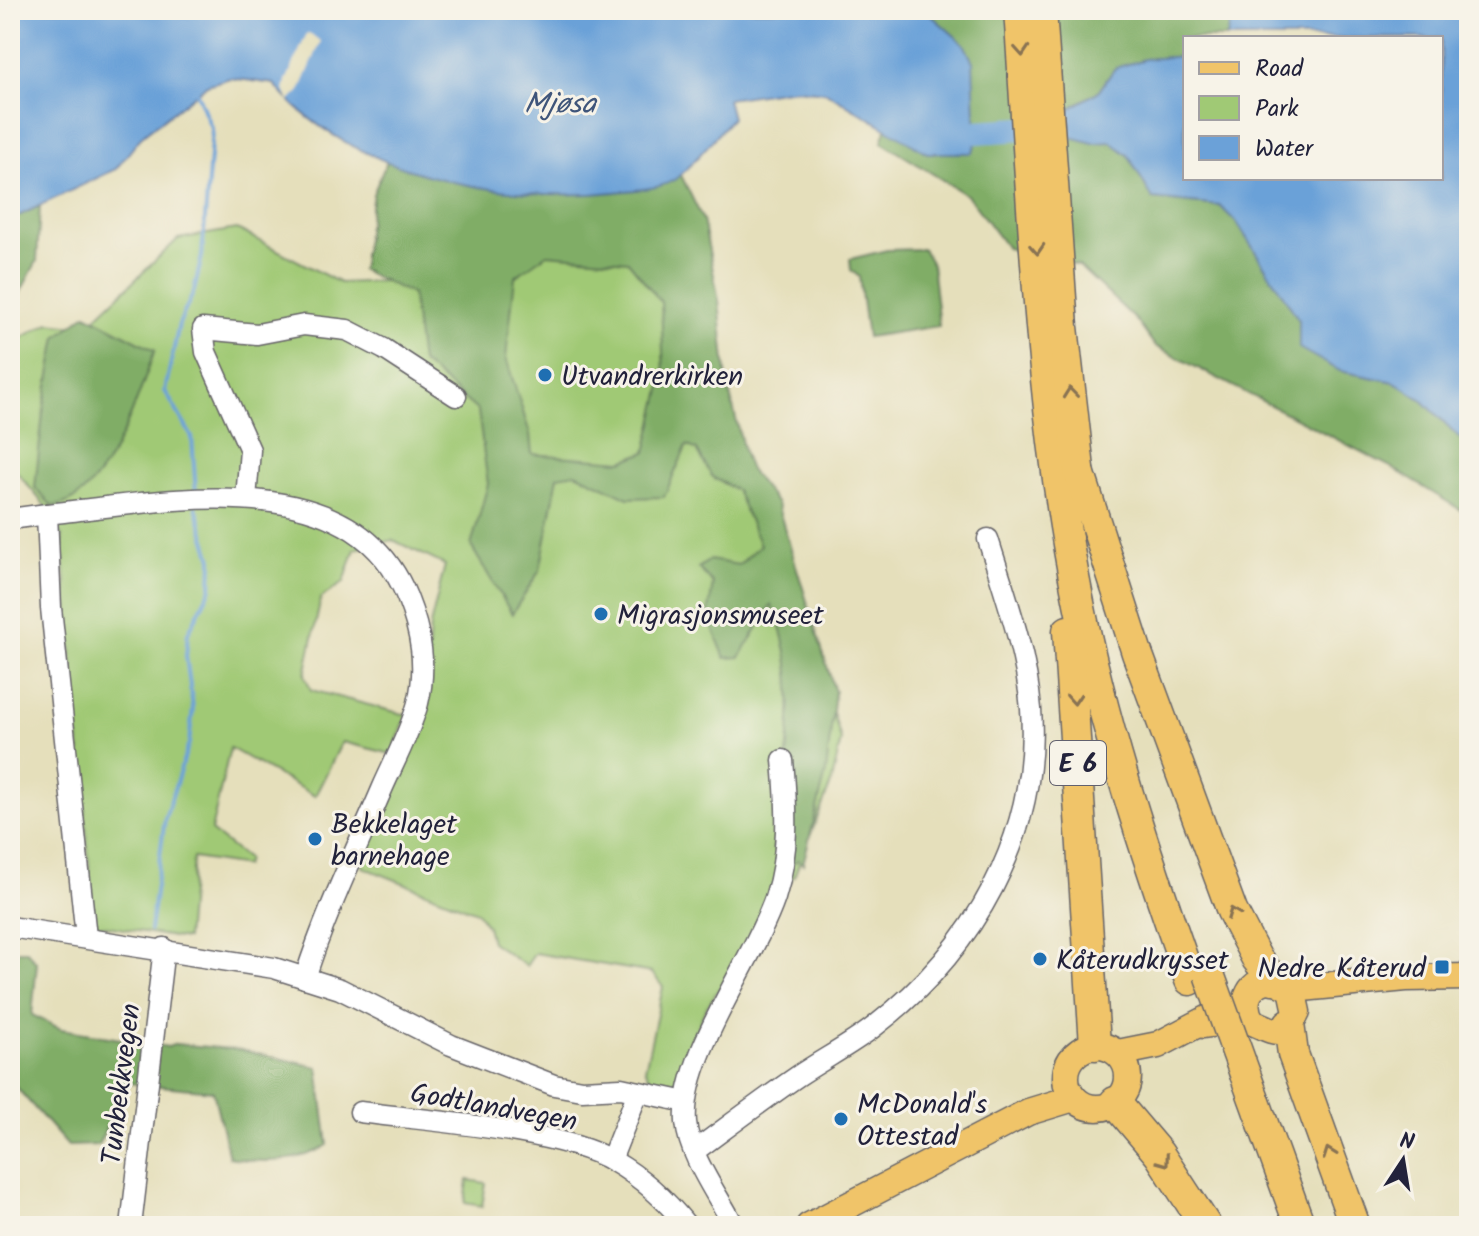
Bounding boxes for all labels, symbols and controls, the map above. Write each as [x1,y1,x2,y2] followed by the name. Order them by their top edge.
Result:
[1183,36,1443,180] legend
[1013,45,1030,58] one-way arrow
[1255,50,1304,89] text: Road
[524,81,598,129] water label: Mjøsa
[1255,90,1299,129] text: Park
[1255,130,1315,169] text: Water
[1028,243,1045,256] one-way arrow
[561,355,743,400] place label: Utvandrerkirken
[536,366,554,384] marker: Utvandrerkirken
[1062,386,1079,399] one-way arrow
[617,594,825,639] place label: Migrasjonsmuseet
[592,605,610,623] marker: Migrasjonsmuseet
[1065,693,1082,706] one-way arrow
[1050,741,1106,785] road number: E 6
[331,803,458,880] place label: Bekkelaget barnehage
[306,830,324,848] marker: Bekkelaget barnehage
[1226,907,1243,921] one-way arrow
[1056,939,1230,984] place label: Kåterudkrysset
[1257,947,1427,992] place label: Nedre Kåterud
[1031,950,1049,968] marker: Kåterudkrysset
[1433,958,1451,976] marker: Nedre Kåterud
[90,1001,155,1168] street label: Tunbekkvegen
[407,1072,581,1145] street label: Godtlandvegen
[857,1083,987,1160] place label: McDonald's Ottestad
[832,1110,850,1128] marker: McDonald's Ottestad
[1363,1120,1443,1200] north arrow
[1396,1124,1417,1161] text: N
[1322,1146,1338,1160] one-way arrow
[1155,1153,1169,1167] one-way arrow

